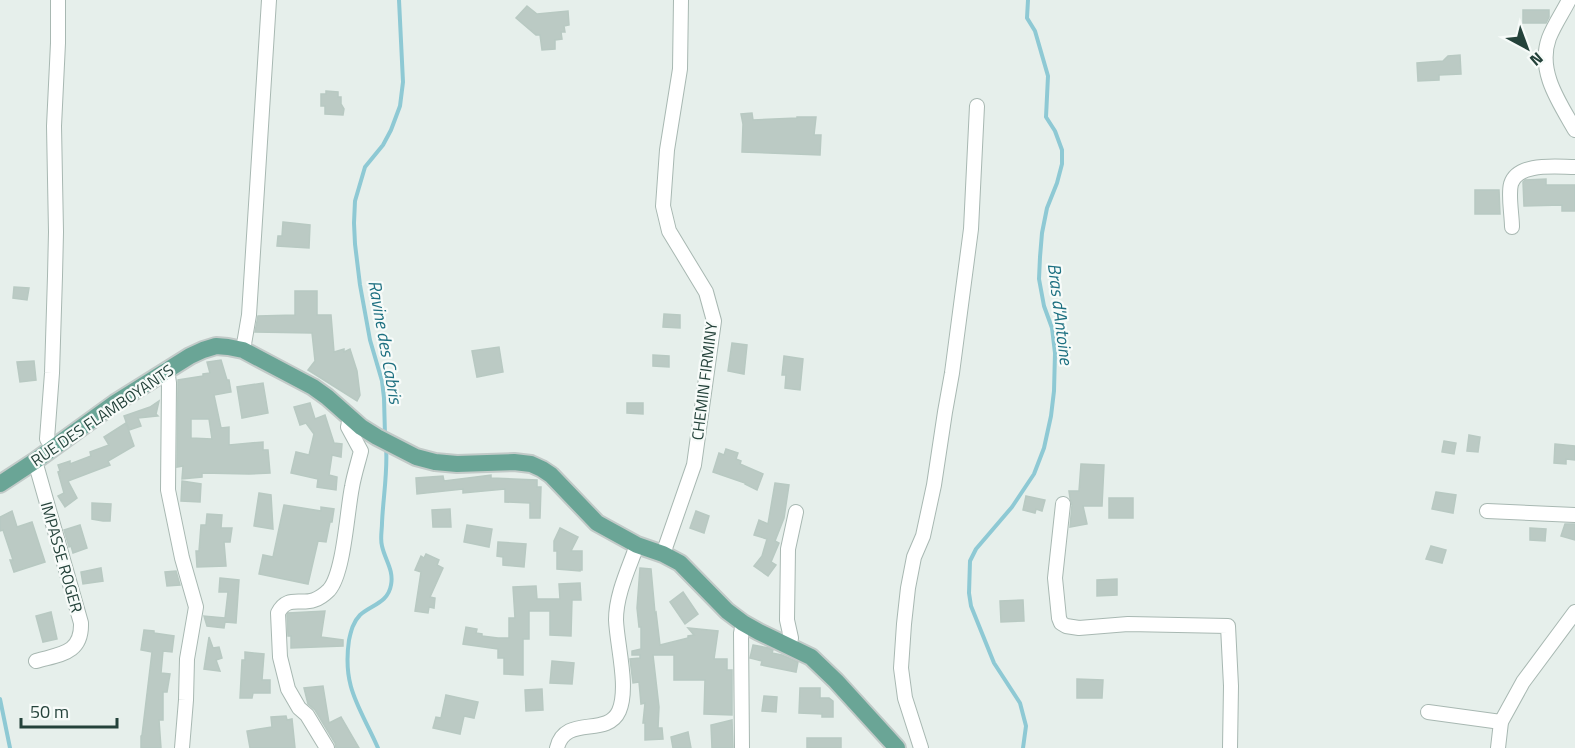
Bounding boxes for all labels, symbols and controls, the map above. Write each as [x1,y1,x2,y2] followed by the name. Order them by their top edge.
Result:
[1497,18,1557,78] north arrow
[1525,47,1549,72] text: N
[1041,262,1080,368] water label: Bras d'Antoine
[361,278,410,407] water label: Ravine des Cabris
[685,320,723,442] street label: CHEMIN FIRMINY
[26,358,178,472] street label: RUE DES FLAMBOYANTS
[35,499,89,615] street label: IMPASSE ROGER
[21,691,117,729] scale bar
[30,698,69,725] text: 50 m

